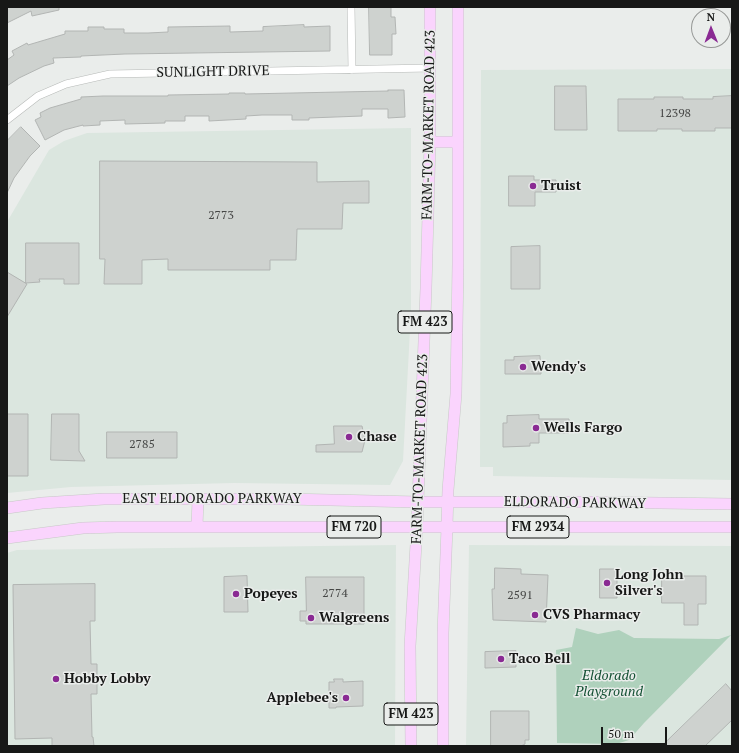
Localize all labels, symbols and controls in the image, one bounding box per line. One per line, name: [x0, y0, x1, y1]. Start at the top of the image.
north arrow: [691, 8, 731, 48]
text: N: [707, 10, 715, 24]
street label: FARM-TO-MARKET ROAD 423: [419, 30, 439, 220]
street label: SUNLIGHT DRIVE: [156, 63, 270, 81]
house number: 12398: [659, 107, 691, 121]
place label: Truist: [541, 178, 581, 194]
marker: Truist: [528, 181, 538, 191]
house number: 2773: [208, 209, 234, 223]
road number: FM 423: [398, 311, 452, 333]
street label: FARM-TO-MARKET ROAD 423: [408, 354, 432, 544]
place label: Wendy's: [531, 359, 586, 375]
marker: Wendy's: [518, 362, 528, 372]
place label: Wells Fargo: [544, 420, 622, 436]
marker: Wells Fargo: [531, 423, 541, 433]
place label: Chase: [357, 429, 397, 445]
marker: Chase: [344, 432, 354, 442]
house number: 2785: [129, 438, 155, 452]
street label: EAST ELDORADO PARKWAY: [122, 491, 302, 507]
street label: ELDORADO PARKWAY: [504, 493, 646, 513]
road number: FM 720: [327, 516, 381, 538]
road number: FM 2934: [507, 516, 569, 538]
place label: Long John Silver's: [615, 567, 684, 600]
marker: Long John Silver's: [602, 578, 612, 588]
place label: Popeyes: [244, 586, 298, 602]
house number: 2774: [322, 587, 348, 601]
marker: Popeyes: [231, 589, 241, 599]
house number: 2591: [507, 589, 533, 603]
place label: CVS Pharmacy: [543, 607, 640, 623]
place label: Walgreens: [319, 610, 389, 626]
marker: CVS Pharmacy: [530, 610, 540, 620]
marker: Walgreens: [306, 613, 316, 623]
place label: Taco Bell: [509, 651, 570, 667]
marker: Taco Bell: [496, 654, 506, 664]
park label: Eldorado Playground: [575, 668, 643, 700]
place label: Hobby Lobby: [64, 671, 151, 687]
marker: Hobby Lobby: [51, 674, 61, 684]
place label: Applebee's: [266, 690, 338, 706]
marker: Applebee's: [341, 693, 351, 703]
road number: FM 423: [384, 703, 438, 725]
scale bar: [603, 719, 669, 745]
text: 50 m: [608, 726, 634, 741]

